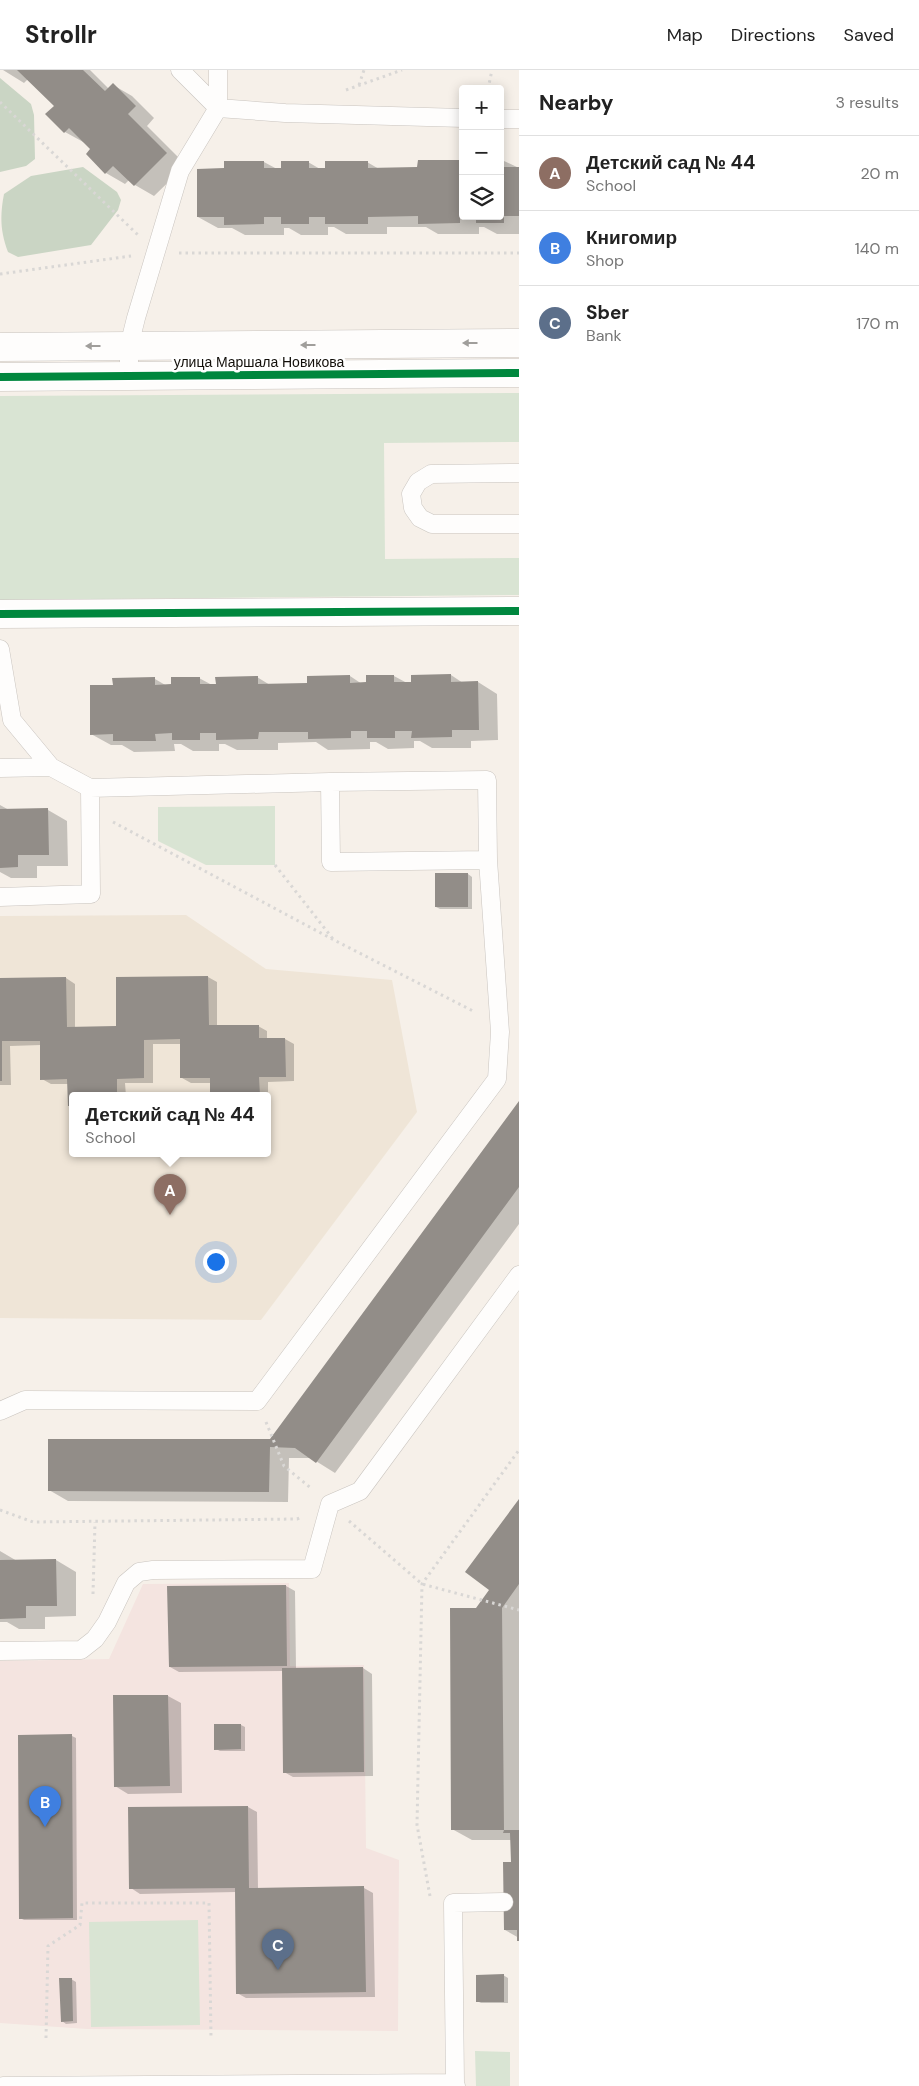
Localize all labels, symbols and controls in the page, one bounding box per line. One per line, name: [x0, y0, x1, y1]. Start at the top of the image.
text: Strollr: [25, 19, 97, 50]
text: Map: [667, 23, 703, 47]
text: Directions: [731, 23, 816, 47]
text: Saved: [844, 23, 894, 47]
map controls: [459, 85, 504, 220]
button: +: [459, 85, 504, 130]
text: Nearby: [539, 89, 613, 117]
text: 3 results: [836, 92, 899, 113]
button: −: [459, 130, 504, 175]
text: Детский сад № 44: [586, 150, 755, 175]
text: A: [549, 163, 561, 184]
text: 20 m: [860, 163, 899, 184]
button: layers: [459, 175, 504, 220]
text: School: [586, 175, 636, 196]
text: Книгомир: [586, 225, 677, 250]
text: B: [550, 238, 560, 259]
text: 140 m: [855, 238, 899, 259]
text: Shop: [586, 250, 624, 271]
text: Sber: [586, 300, 629, 325]
text: C: [549, 313, 561, 334]
text: 170 m: [856, 313, 899, 334]
text: Bank: [586, 325, 622, 346]
one-way arrow: [462, 339, 478, 347]
one-way arrow: [300, 341, 316, 349]
one-way arrow: [85, 343, 101, 351]
street label: улица Маршала Новикова: [174, 353, 345, 371]
popup: [69, 1092, 271, 1157]
text: Детский сад № 44: [85, 1102, 255, 1127]
text: School: [85, 1127, 136, 1148]
pin: A: [154, 1174, 186, 1215]
your location: [203, 1249, 229, 1275]
pin: B: [29, 1786, 61, 1827]
pin: C: [262, 1929, 294, 1970]

